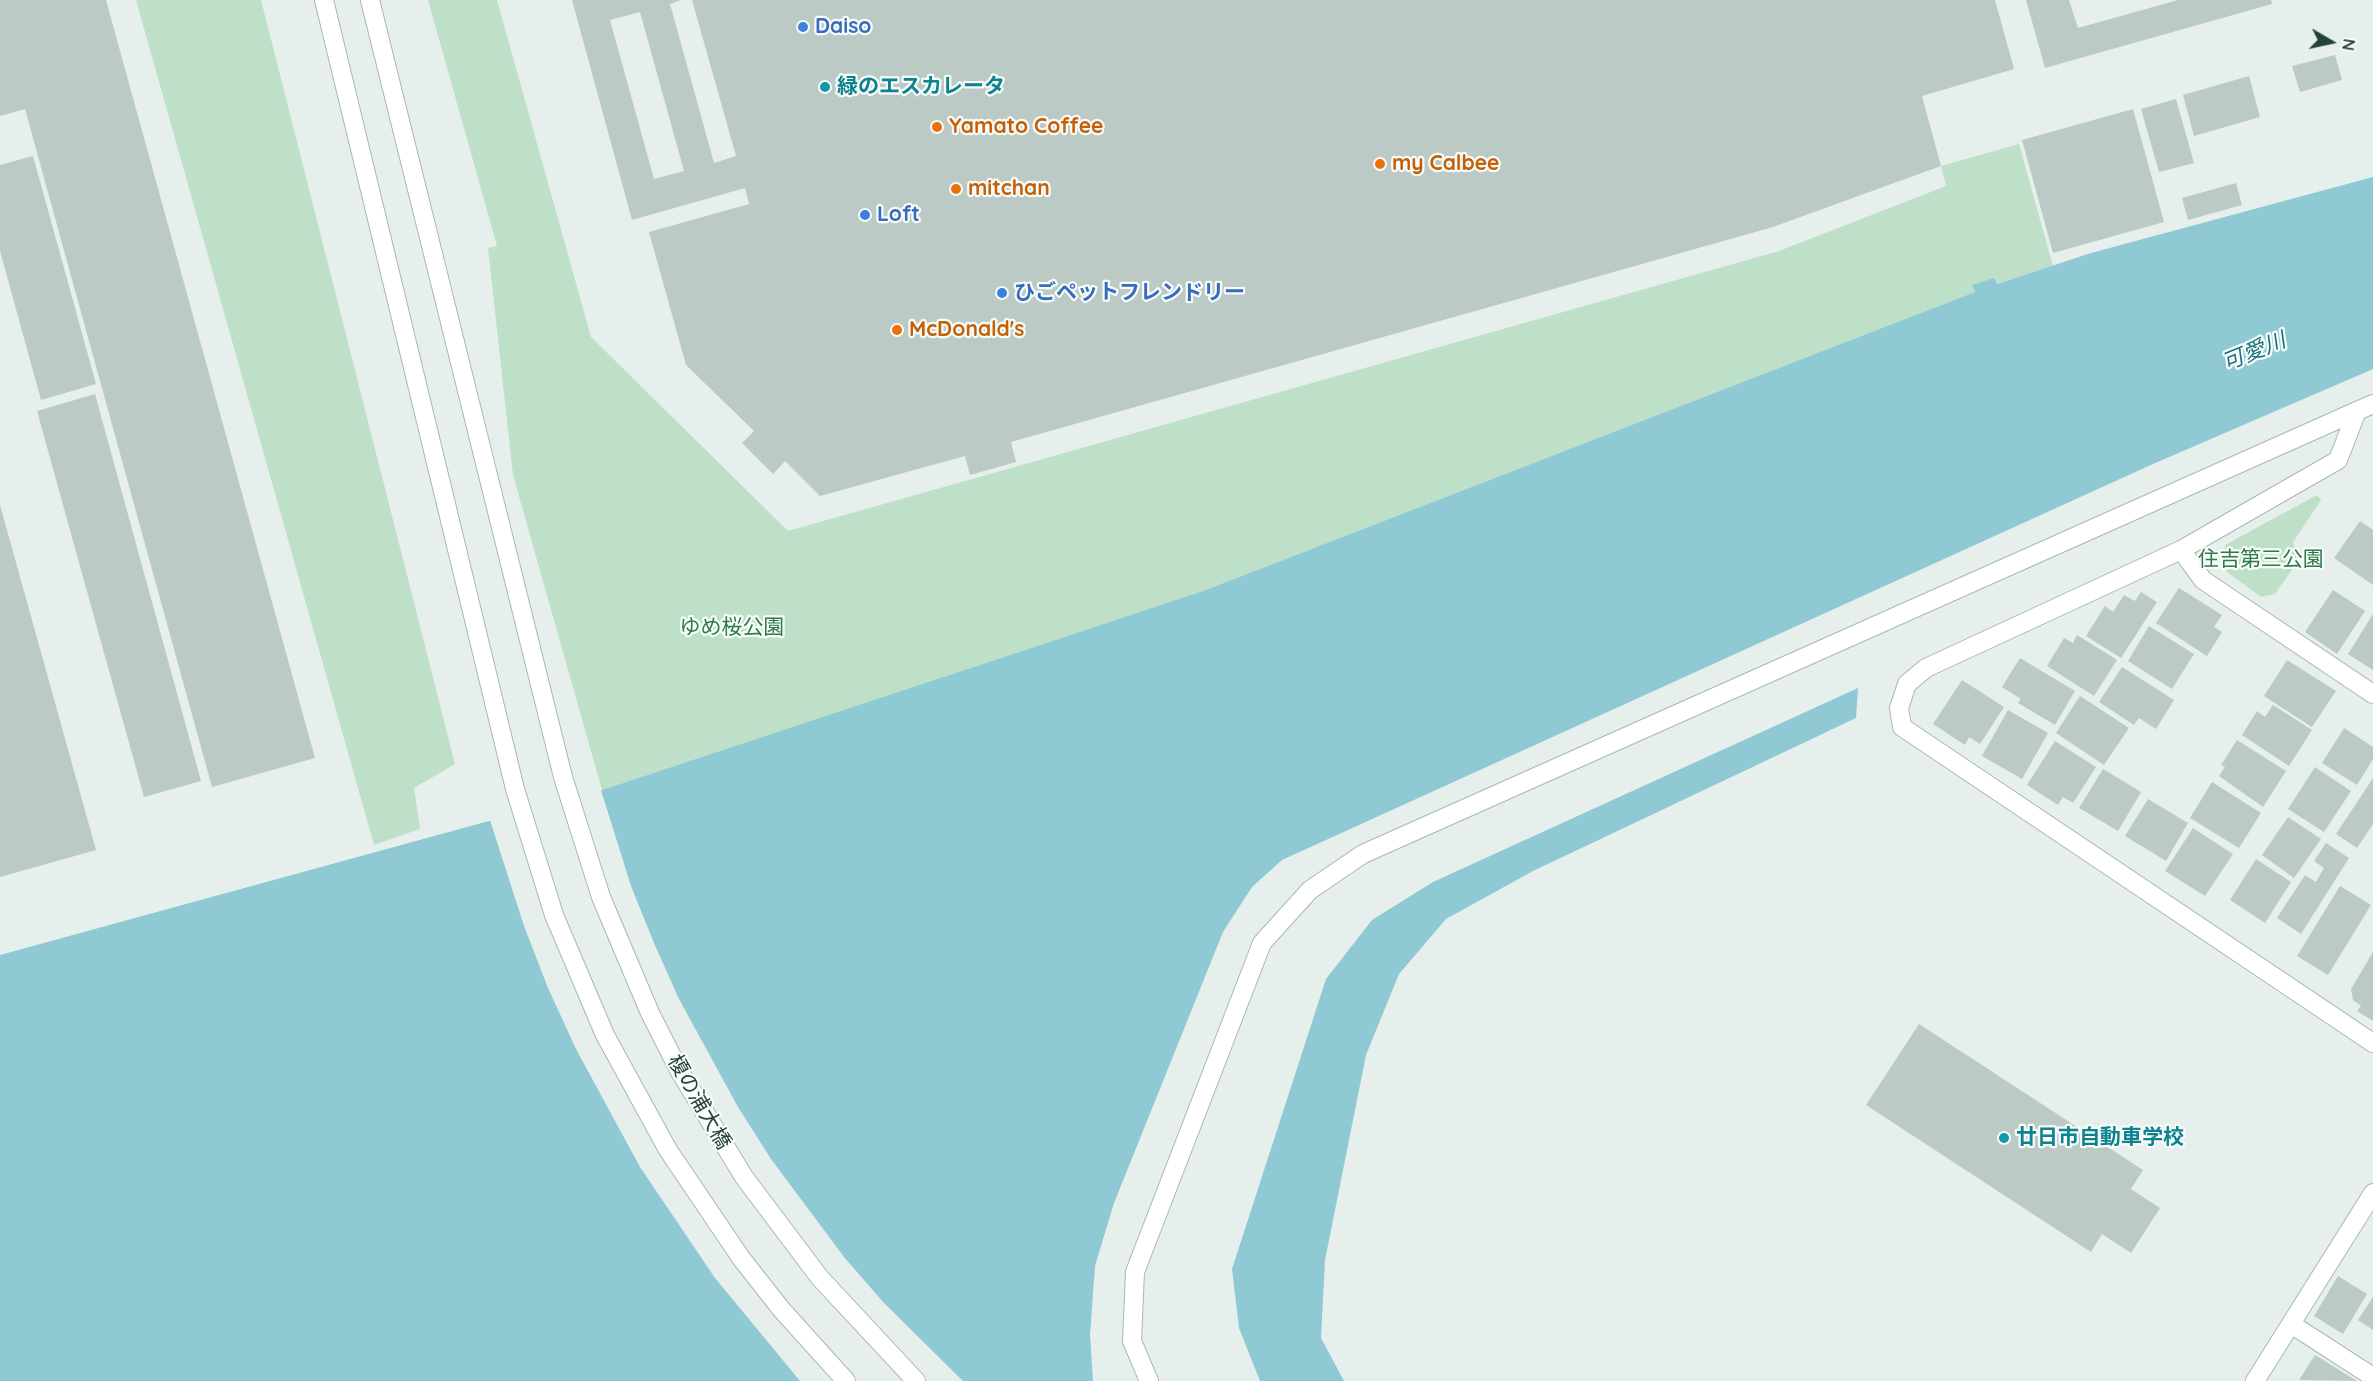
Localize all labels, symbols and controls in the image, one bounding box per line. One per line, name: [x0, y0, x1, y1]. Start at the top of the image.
north arrow: [2301, 12, 2361, 72]
place label: Daiso: [815, 14, 871, 40]
marker: Daiso: [796, 20, 810, 34]
text: N: [2338, 37, 2360, 52]
place label: 緑のエスカレータ: [837, 74, 1005, 100]
marker: 緑のエスカレータ: [818, 80, 832, 94]
place label: Yamato Coffee: [949, 114, 1103, 140]
marker: Yamato Coffee: [930, 120, 944, 134]
place label: my Calbee: [1392, 151, 1499, 177]
marker: my Calbee: [1373, 157, 1387, 171]
place label: mitchan: [968, 176, 1050, 202]
marker: mitchan: [949, 182, 963, 196]
place label: Loft: [877, 202, 920, 228]
marker: Loft: [858, 208, 872, 222]
place label: ひごペットフレンドリー: [1014, 280, 1245, 306]
marker: ひごペットフレンドリー: [995, 286, 1009, 300]
place label: McDonald's: [909, 317, 1024, 343]
marker: McDonald's: [890, 323, 904, 337]
water label: 可愛川: [2218, 327, 2290, 377]
park label: 住吉第三公園: [2198, 547, 2324, 573]
park label: ゆめ桜公園: [680, 615, 784, 641]
street label: 榎の浦大橋: [662, 1050, 736, 1154]
place label: 廿日市自動車学校: [2016, 1125, 2184, 1151]
marker: 廿日市自動車学校: [1997, 1131, 2011, 1145]

